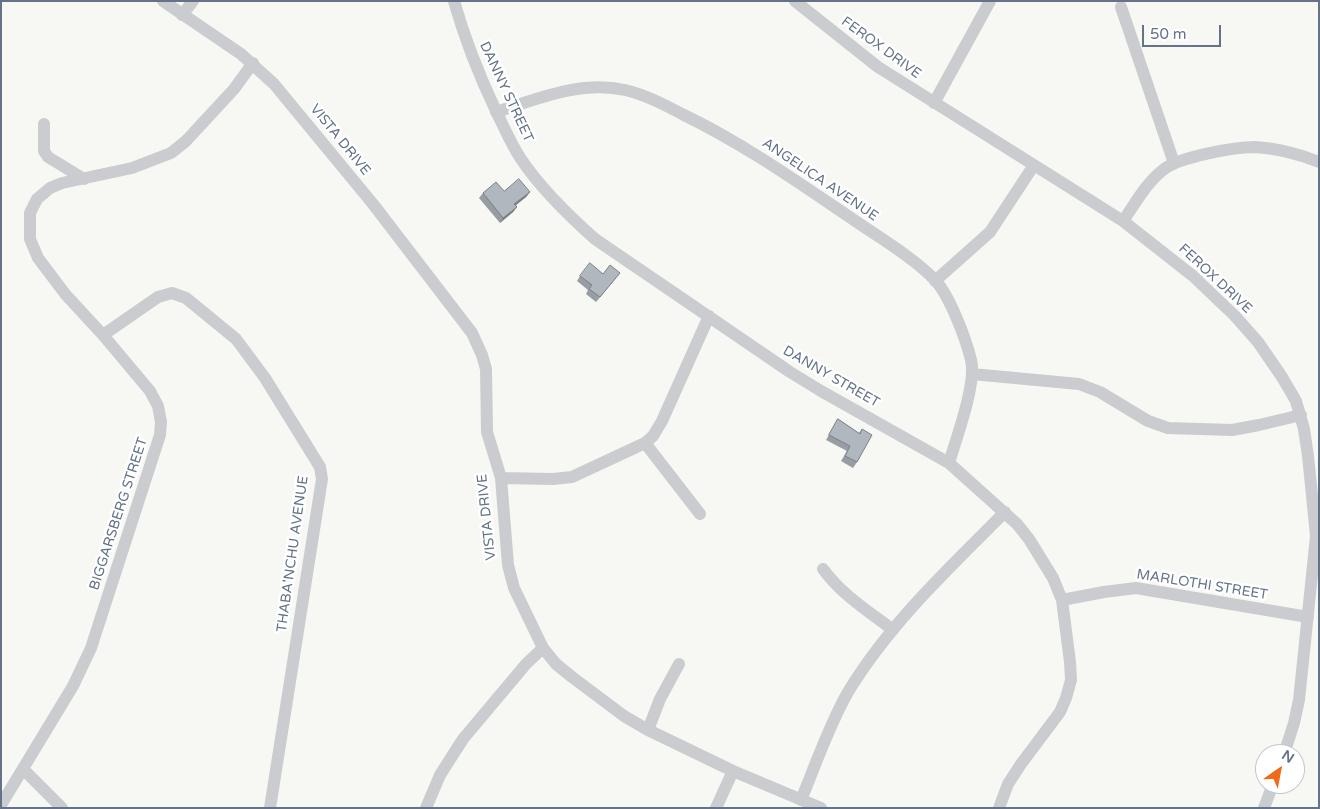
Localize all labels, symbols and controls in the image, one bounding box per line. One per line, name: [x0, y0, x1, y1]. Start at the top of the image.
street label: FEROX DRIVE: [838, 13, 924, 83]
scale bar: [1145, 15, 1224, 47]
text: 50 m: [1150, 25, 1187, 43]
street label: DANNY STREET: [475, 39, 537, 145]
street label: VISTA DRIVE: [306, 101, 374, 179]
street label: ANGELICA AVENUE: [759, 135, 881, 225]
street label: FEROX DRIVE: [1175, 241, 1255, 317]
street label: DANNY STREET: [780, 343, 882, 411]
street label: BIGGARSBERG STREET: [86, 435, 152, 593]
street label: VISTA DRIVE: [474, 473, 500, 561]
street label: THABA'NCHU AVENUE: [274, 475, 312, 633]
street label: MARLOTHI STREET: [1135, 566, 1269, 604]
north arrow: [1255, 744, 1305, 794]
text: N: [1279, 747, 1297, 767]

